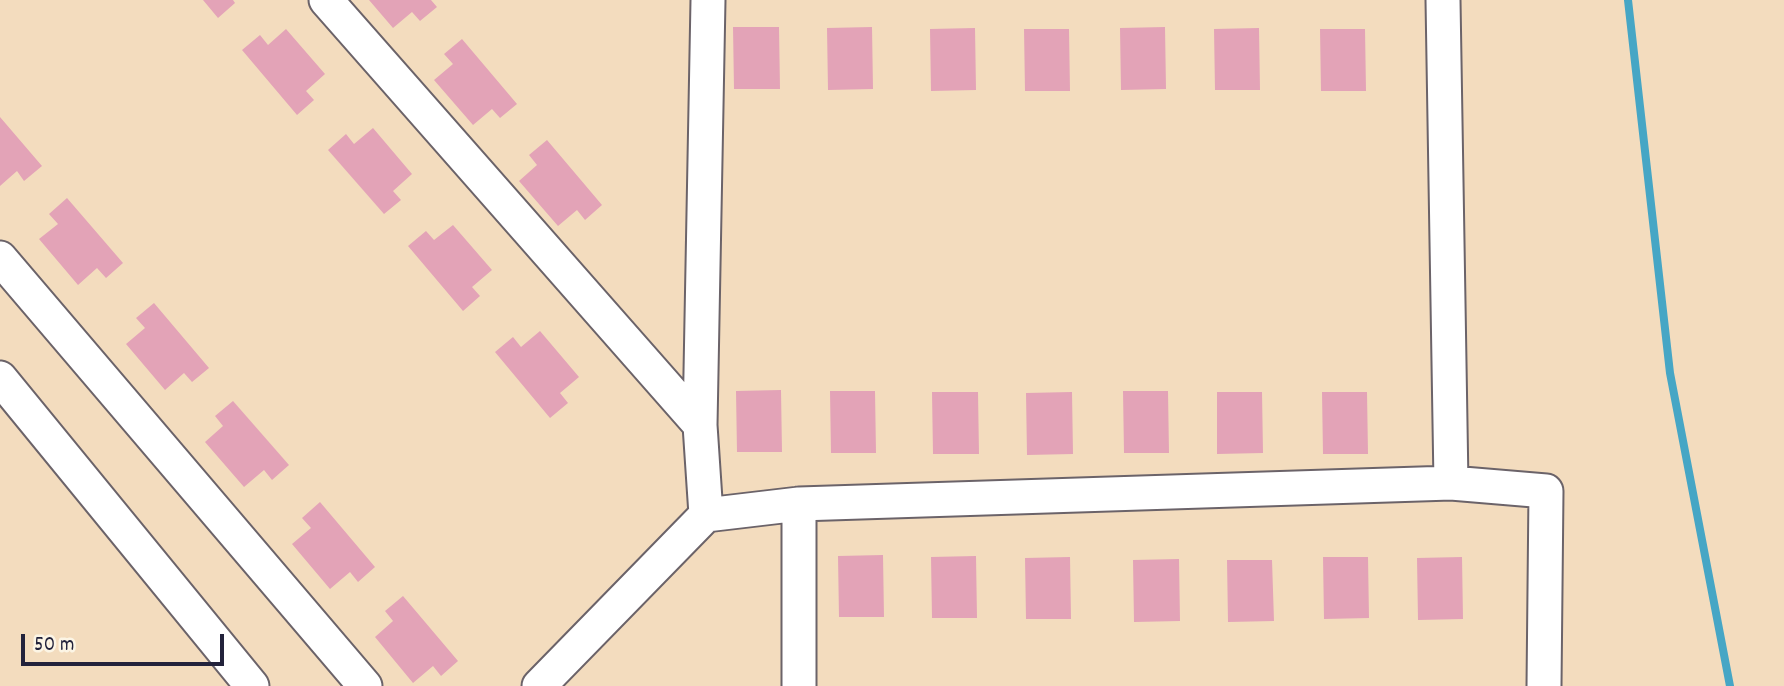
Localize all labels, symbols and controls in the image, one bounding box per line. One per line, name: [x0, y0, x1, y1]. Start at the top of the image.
scale bar: [24, 620, 228, 664]
text: 50 m: [34, 631, 74, 661]

